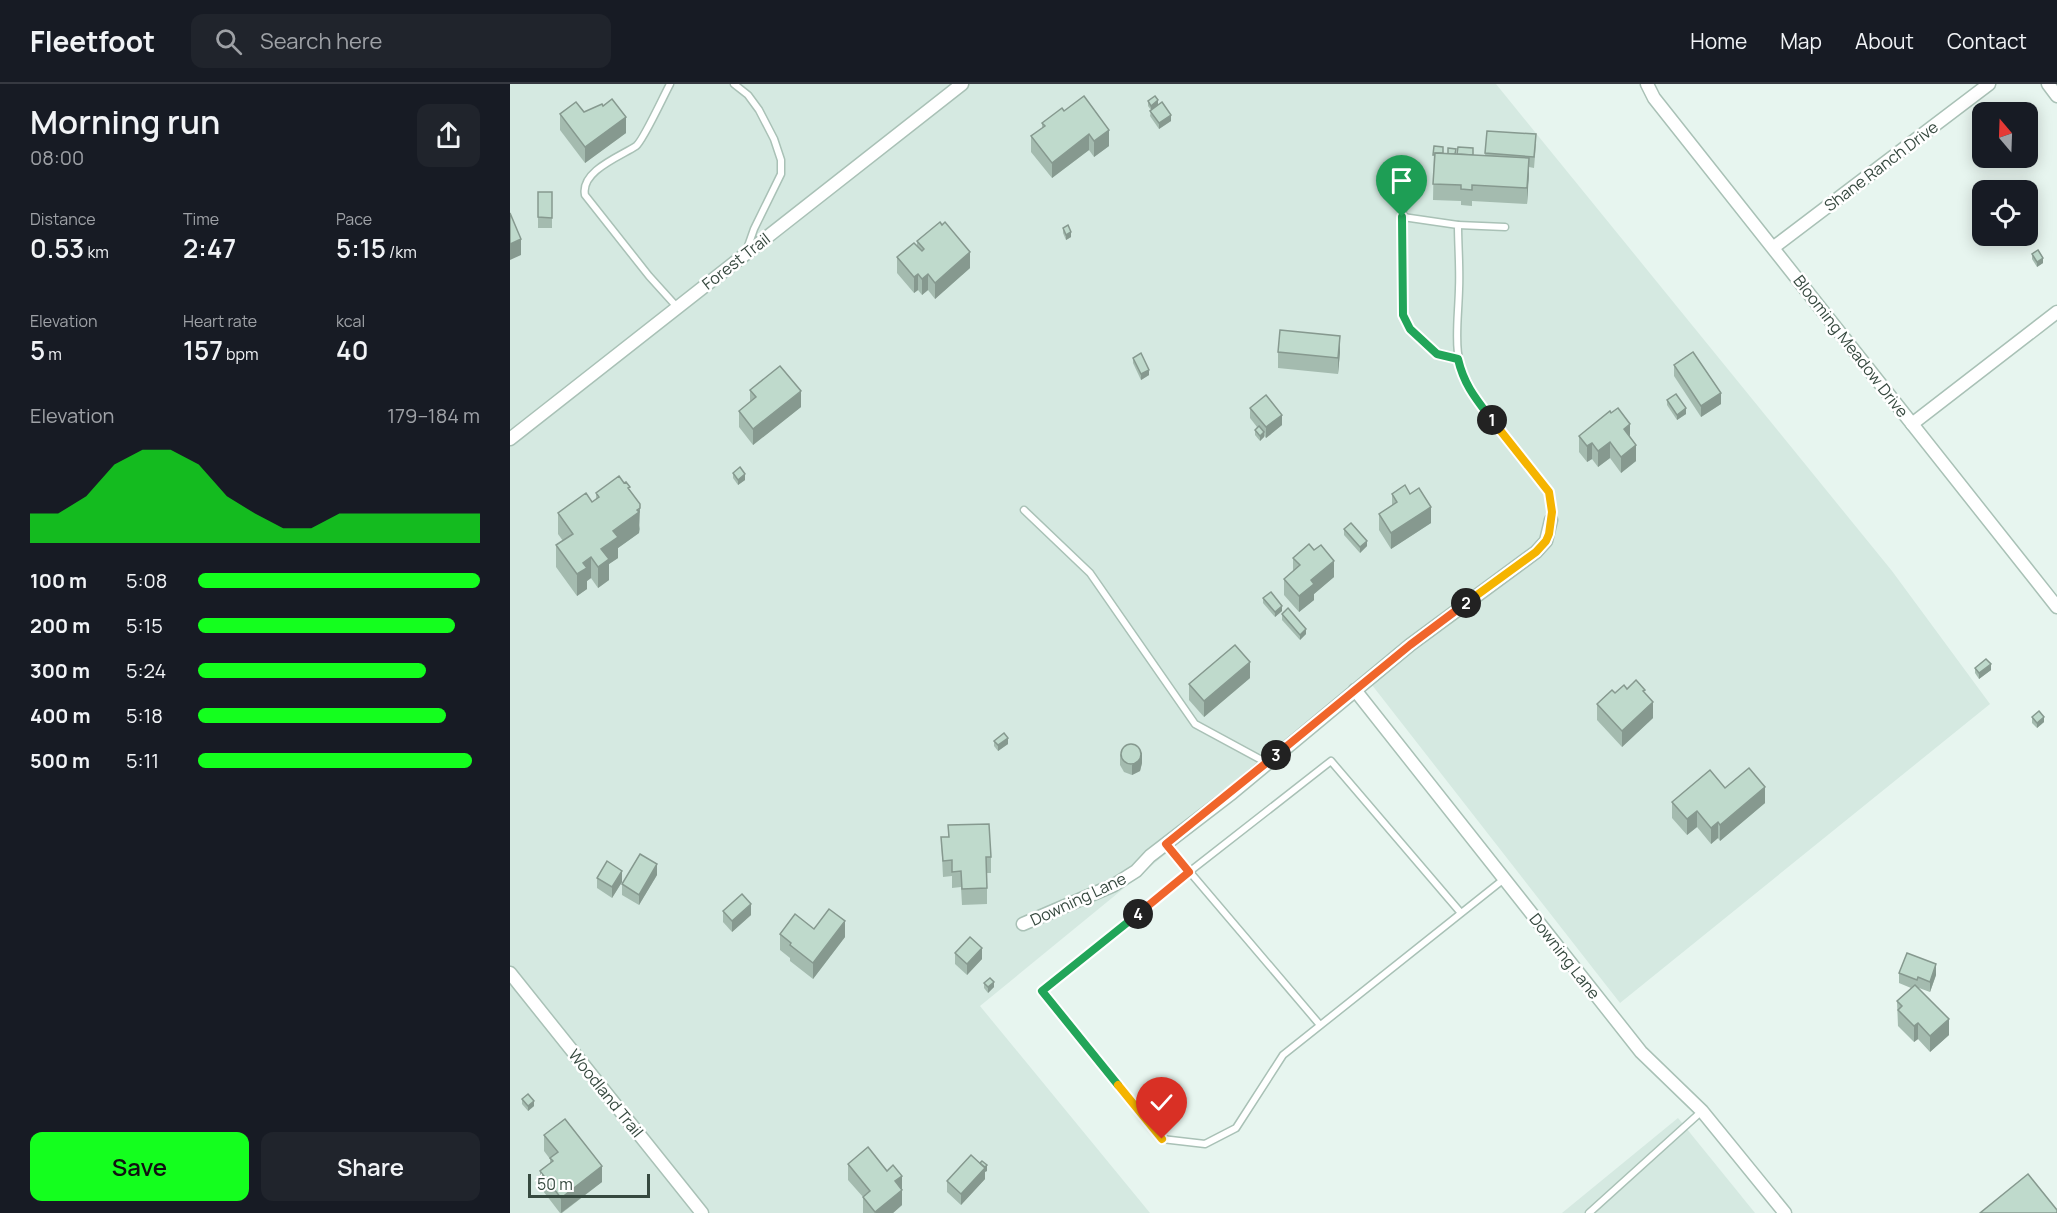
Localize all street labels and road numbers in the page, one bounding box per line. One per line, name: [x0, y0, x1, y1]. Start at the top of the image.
street label: Shane Ranch Drive: [1819, 116, 1943, 216]
street label: Forest Trail: [697, 227, 775, 295]
street label: Blooming Meadow Drive: [1788, 270, 1914, 422]
street label: Downing Lane: [1026, 867, 1130, 931]
street label: Downing Lane: [1524, 908, 1606, 1004]
street label: Woodland Trail: [564, 1044, 648, 1142]

